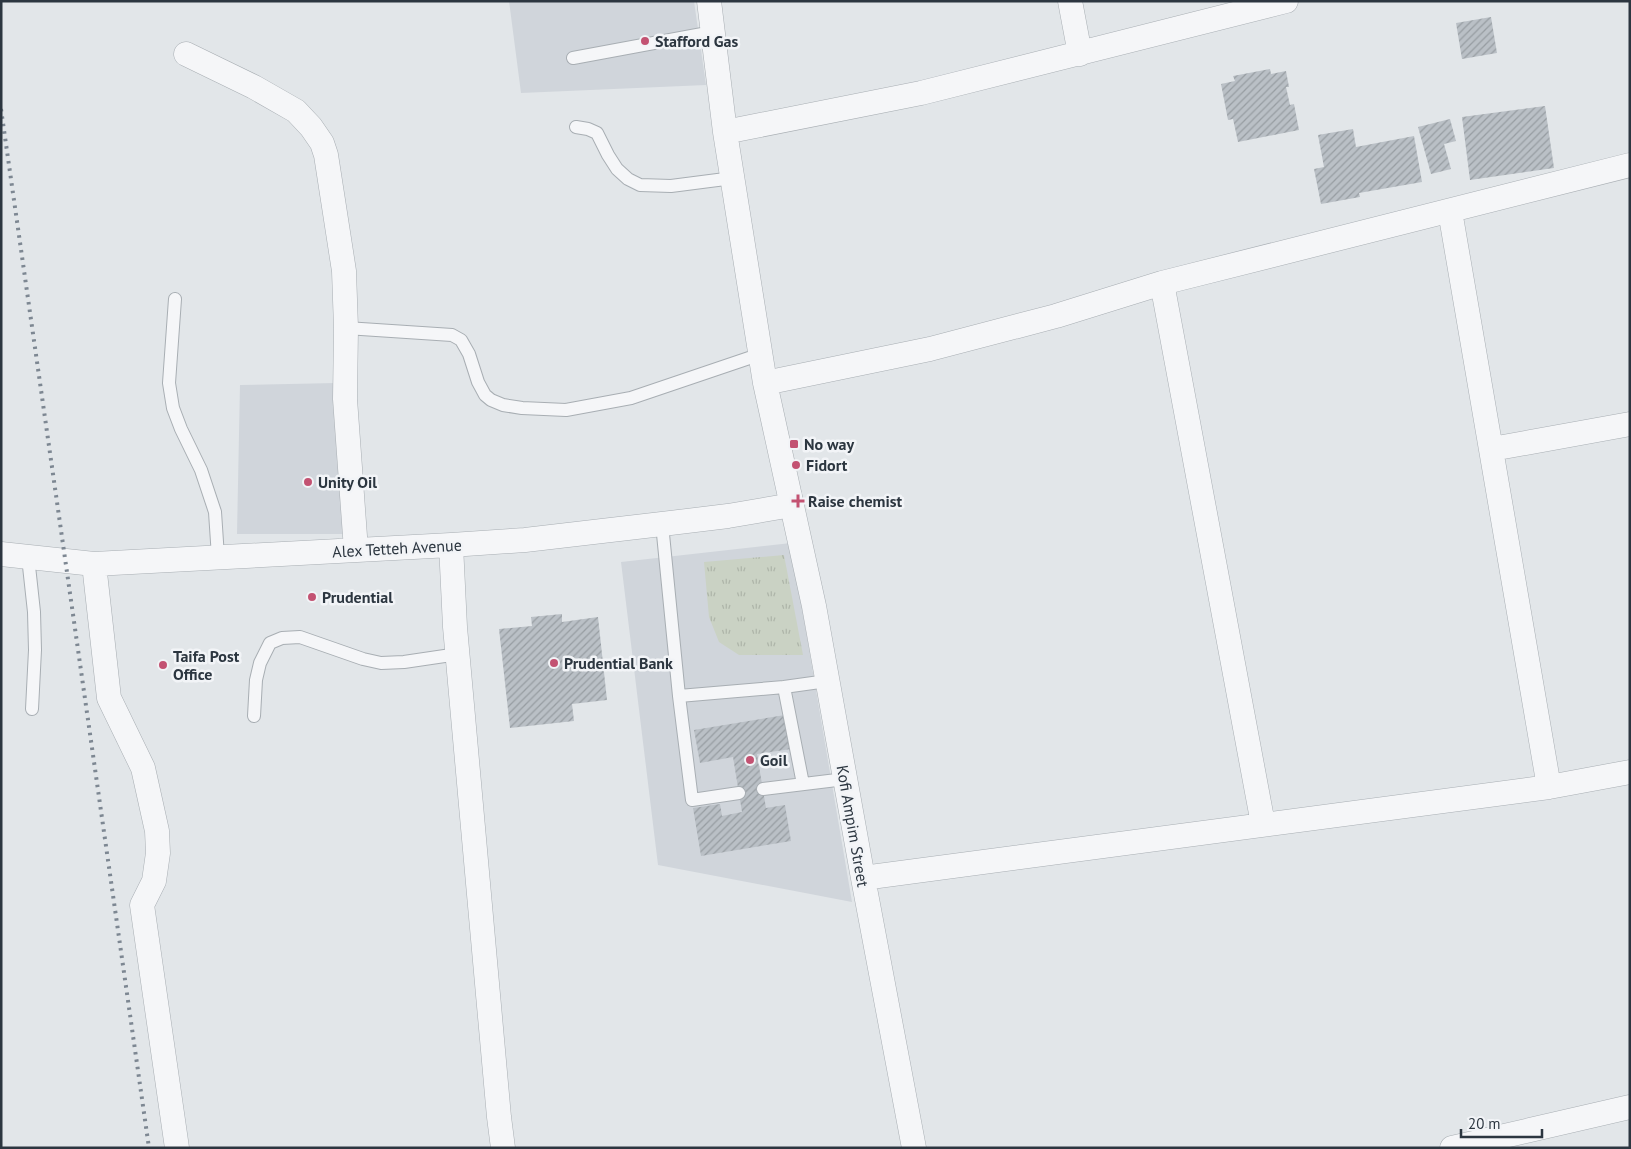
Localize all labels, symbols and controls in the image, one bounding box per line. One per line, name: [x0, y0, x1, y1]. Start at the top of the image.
place label: Stafford Gas: [655, 31, 739, 51]
marker: Stafford Gas: [639, 35, 651, 47]
place label: No way: [804, 434, 854, 454]
marker: No way: [788, 438, 800, 450]
place label: Fidort: [806, 455, 848, 475]
marker: Fidort: [790, 459, 802, 471]
place label: Unity Oil: [318, 472, 377, 492]
marker: Unity Oil: [302, 476, 314, 488]
place label: Raise chemist: [808, 491, 903, 511]
marker: Raise chemist: [792, 495, 804, 507]
street label: Alex Tetteh Avenue: [332, 535, 462, 561]
place label: Prudential: [322, 587, 393, 607]
marker: Prudential: [306, 591, 318, 603]
place label: Taifa Post Office: [173, 646, 240, 684]
place label: Prudential Bank: [564, 653, 673, 673]
marker: Prudential Bank: [548, 657, 560, 669]
marker: Taifa Post Office: [157, 659, 169, 671]
place label: Goil: [760, 750, 788, 770]
marker: Goil: [744, 754, 756, 766]
street label: Kofi Ampim Street: [832, 763, 874, 889]
scale bar: [1461, 1106, 1542, 1138]
text: 20 m: [1468, 1114, 1501, 1133]

